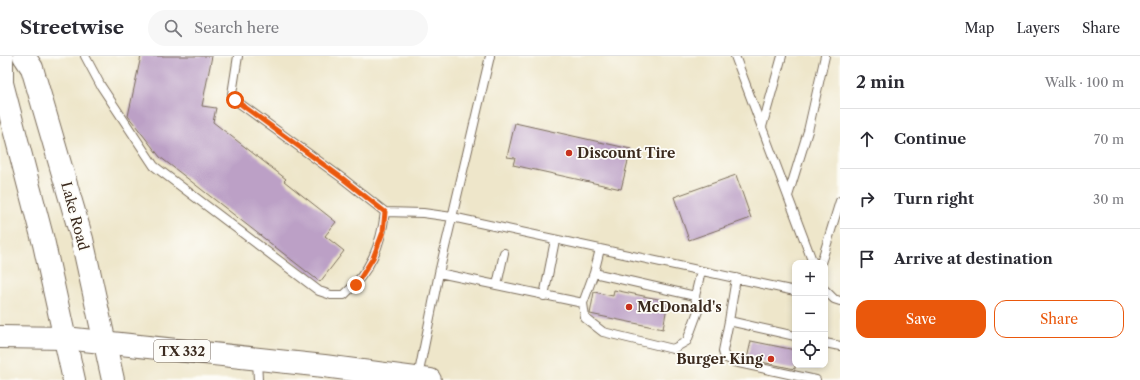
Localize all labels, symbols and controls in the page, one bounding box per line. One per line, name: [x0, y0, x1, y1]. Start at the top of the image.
search box: [148, 10, 428, 46]
text: Streetwise: [20, 16, 124, 39]
icon: search: [162, 17, 184, 39]
text: Search here: [194, 18, 279, 37]
text: Map: [964, 19, 994, 37]
text: Layers: [1016, 19, 1060, 37]
text: Share: [1082, 19, 1120, 37]
text: 2 min: [856, 72, 905, 92]
text: Walk · 100 m: [1045, 74, 1124, 90]
route start: [226, 91, 244, 109]
icon: ahead: [856, 128, 878, 150]
text: Continue: [894, 129, 966, 148]
text: 70 m: [1094, 131, 1124, 147]
place label: Discount Tire: [577, 144, 675, 162]
marker: Discount Tire: [564, 148, 574, 158]
street label: Lake Road: [57, 180, 93, 253]
icon: right: [856, 188, 878, 210]
text: Turn right: [894, 189, 974, 208]
text: 30 m: [1093, 191, 1124, 207]
icon: arrive: [856, 248, 878, 270]
text: Arrive at destination: [894, 249, 1053, 268]
map controls: [792, 260, 828, 368]
button: +: [792, 260, 828, 296]
route end: [347, 276, 365, 294]
button: −: [792, 296, 828, 332]
place label: McDonald's: [637, 298, 722, 316]
button: Save: [856, 300, 986, 338]
button: Share: [994, 300, 1124, 338]
marker: McDonald's: [624, 302, 634, 312]
button: locate: [792, 332, 828, 368]
road number: TX 332: [154, 340, 210, 362]
place label: Burger King: [676, 350, 764, 368]
marker: Burger King: [766, 354, 776, 364]

